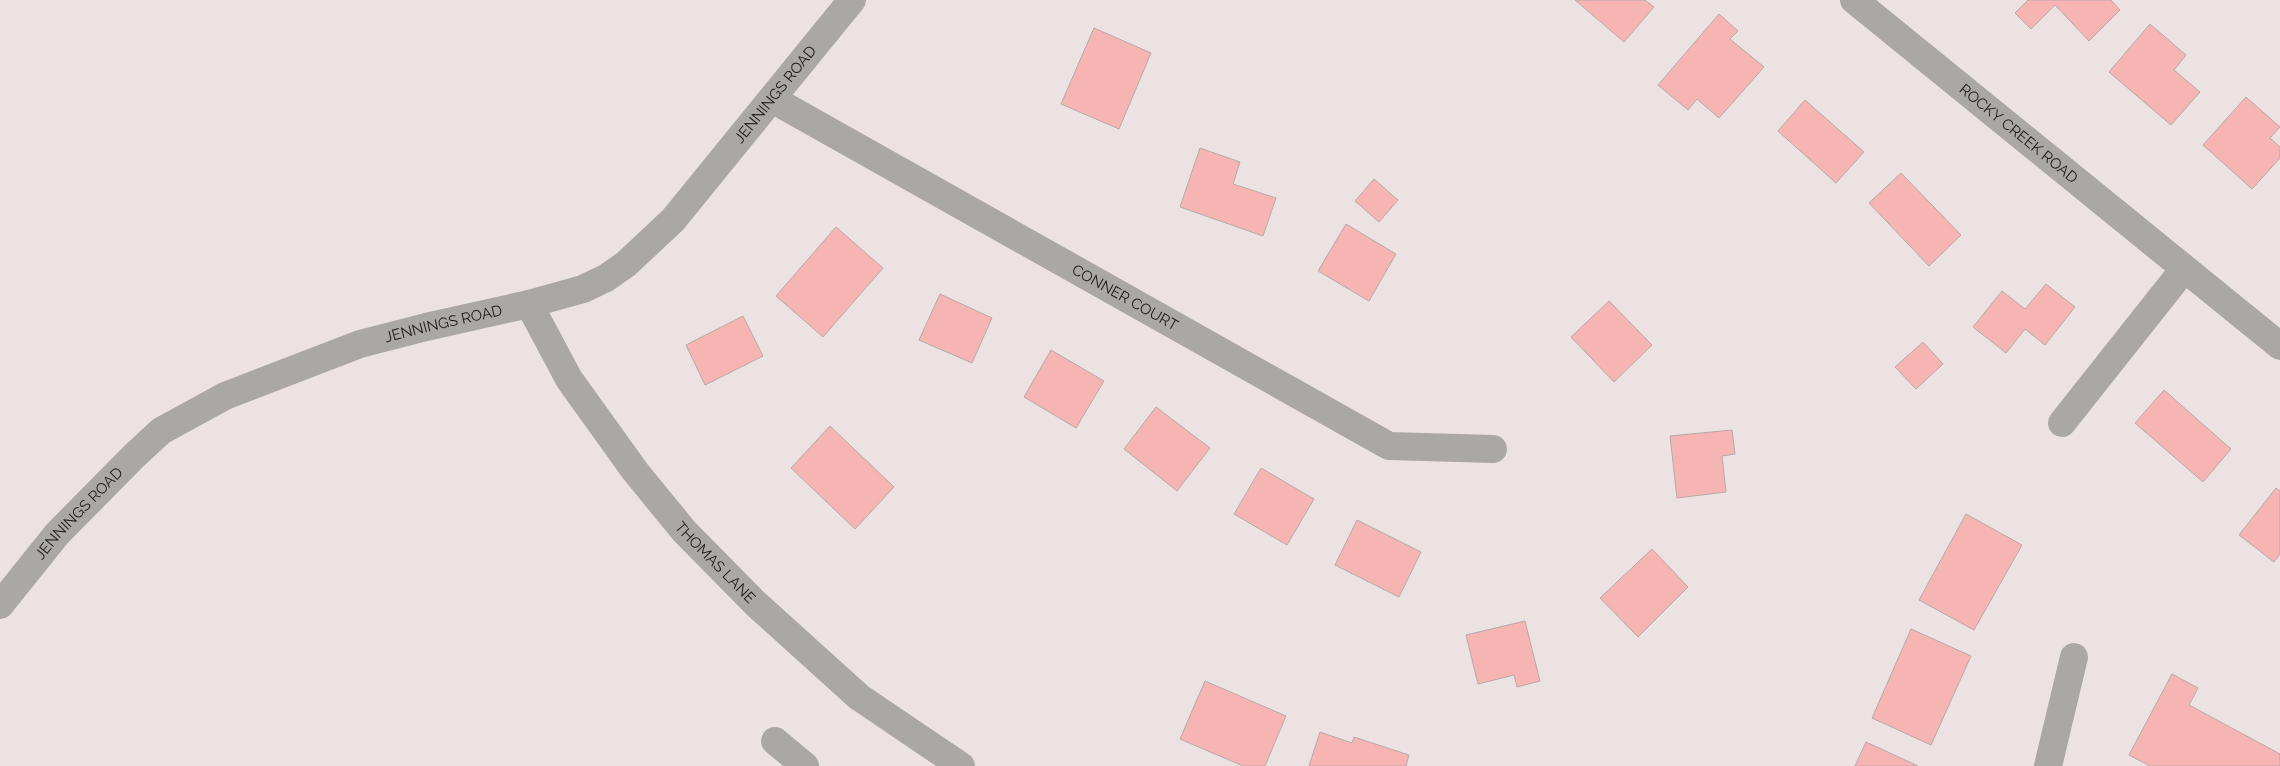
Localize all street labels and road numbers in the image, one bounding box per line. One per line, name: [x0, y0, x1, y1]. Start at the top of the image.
street label: JENNINGS ROAD: [730, 42, 820, 147]
street label: ROCKY CREEK ROAD: [1956, 80, 2082, 187]
street label: CONNER COURT: [1069, 261, 1181, 335]
street label: JENNINGS ROAD: [383, 301, 504, 346]
street label: JENNINGS ROAD: [31, 463, 127, 563]
street label: THOMAS LANE: [671, 518, 759, 607]

